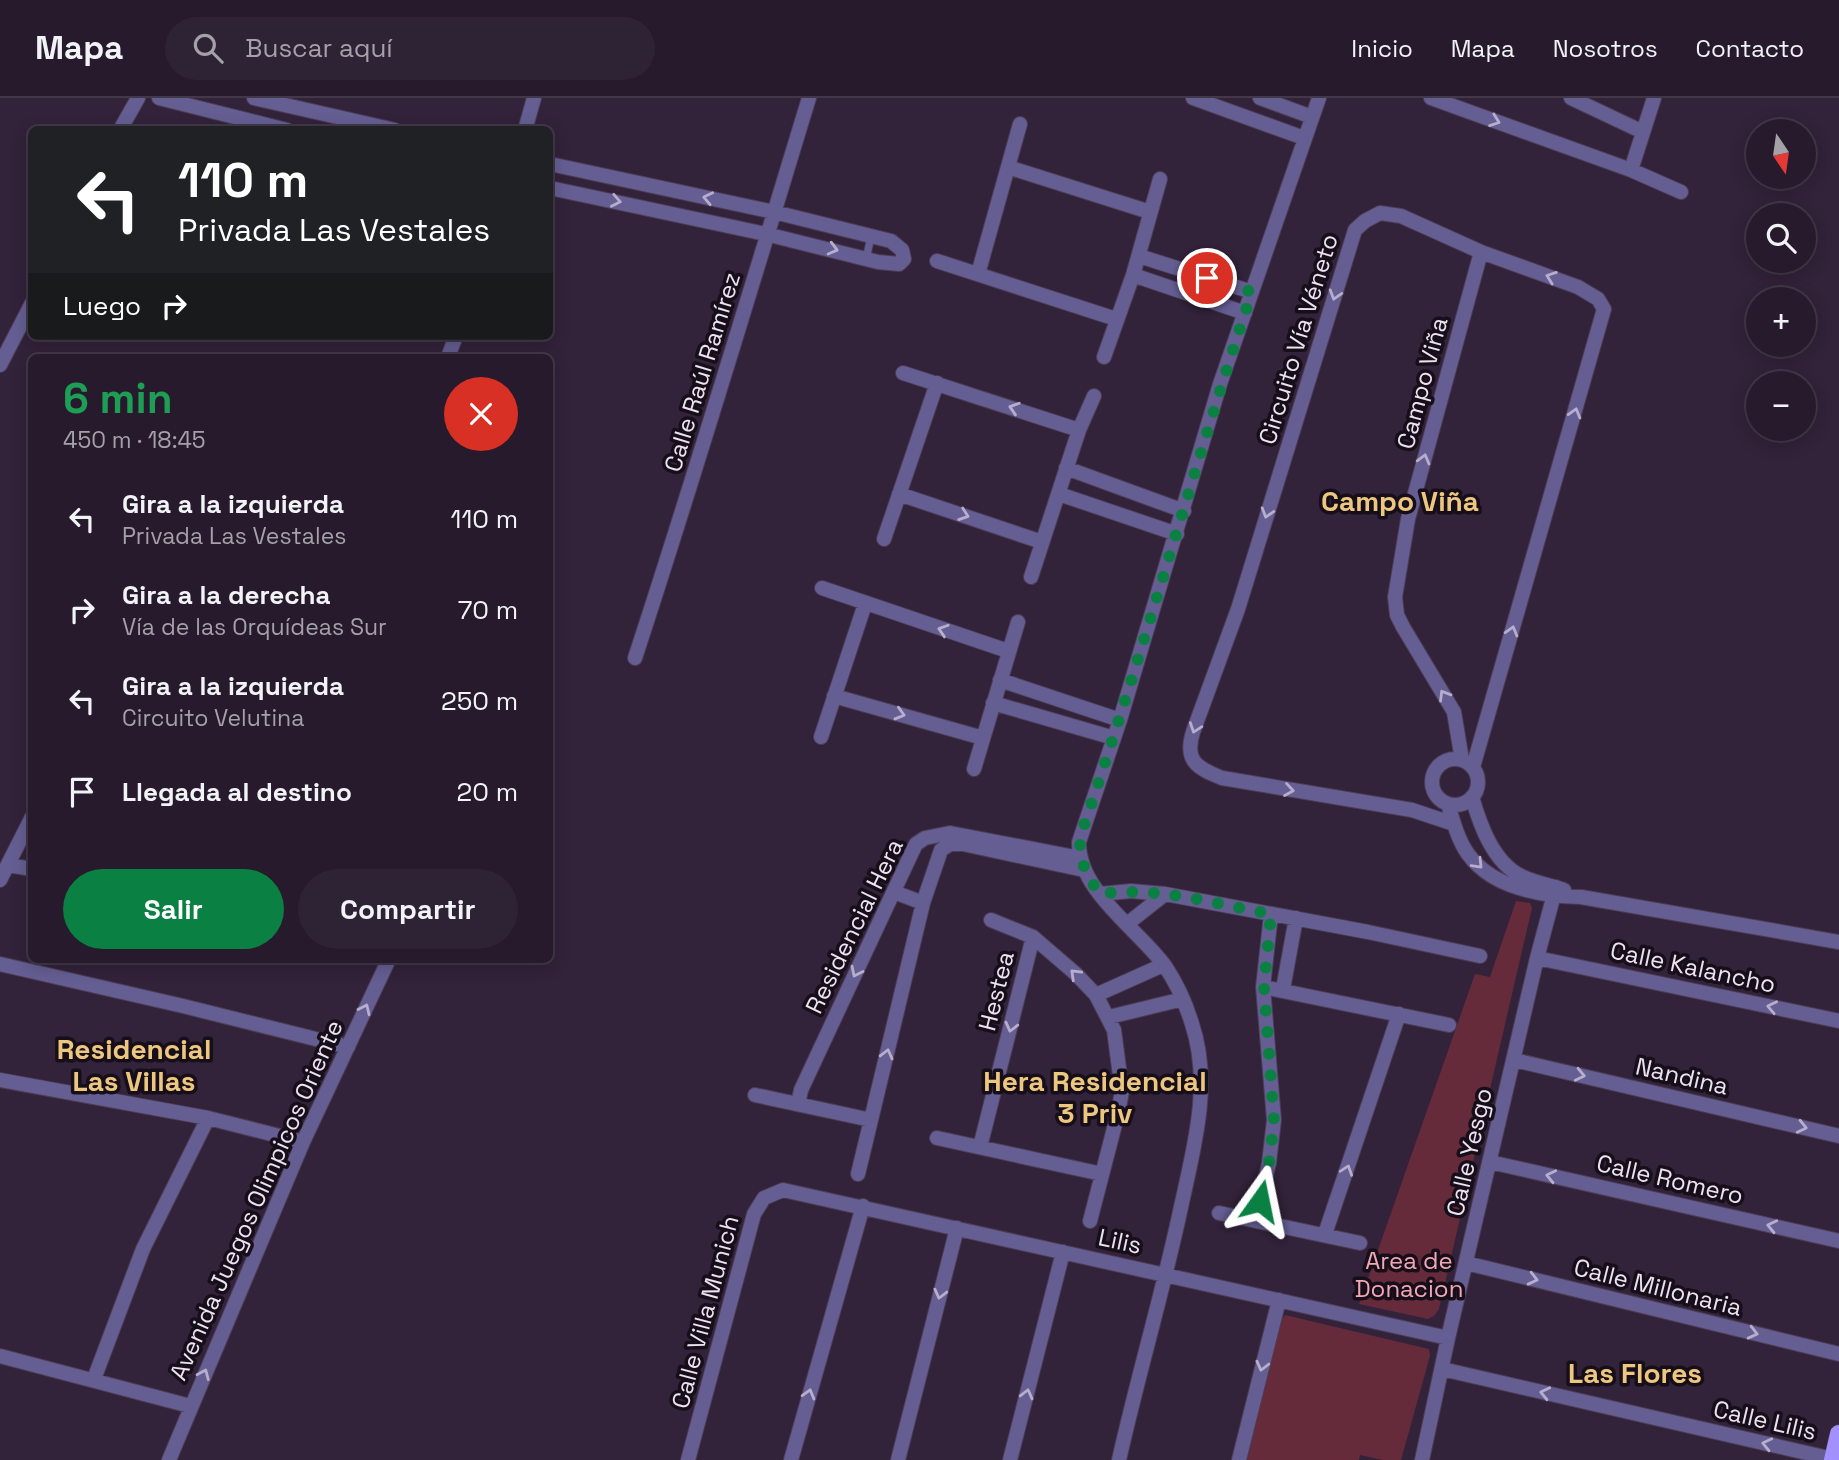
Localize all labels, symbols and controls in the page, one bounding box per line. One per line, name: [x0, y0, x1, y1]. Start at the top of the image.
search box: [165, 17, 655, 80]
text: Mapa: [35, 27, 123, 69]
icon: search: [189, 29, 227, 67]
text: Buscar aquí: [245, 31, 393, 65]
text: Inicio: [1351, 33, 1413, 64]
text: Mapa: [1451, 33, 1515, 64]
text: Nosotros: [1553, 33, 1658, 64]
text: Contacto: [1696, 33, 1804, 64]
one-way arrow: [1488, 113, 1500, 127]
north arrow: [1746, 119, 1816, 189]
map controls: [1746, 119, 1816, 441]
text: 110 m: [178, 149, 308, 211]
icon: left: [63, 154, 154, 245]
one-way arrow: [702, 191, 714, 206]
one-way arrow: [610, 193, 622, 208]
button: search: [1746, 203, 1816, 273]
text: Privada Las Vestales: [178, 210, 490, 250]
street label: Circuito Vía Véneto: [1251, 230, 1345, 448]
one-way arrow: [826, 241, 838, 256]
pin: [1177, 248, 1237, 308]
icon: arrive: [1188, 259, 1226, 297]
street label: Calle Raúl Ramírez: [657, 268, 747, 476]
one-way arrow: [1546, 272, 1558, 286]
icon: right: [155, 287, 193, 325]
button: +: [1746, 287, 1816, 357]
text: Luego: [63, 289, 141, 323]
one-way arrow: [1328, 289, 1343, 301]
street label: Campo Viña: [1390, 313, 1455, 452]
button: −: [1746, 371, 1816, 441]
text: 6 min: [63, 372, 173, 425]
button: close: [444, 377, 518, 451]
one-way arrow: [1009, 402, 1021, 417]
one-way arrow: [1567, 407, 1582, 419]
text: 450 m · 18:45: [63, 425, 206, 455]
one-way arrow: [1416, 454, 1431, 466]
district label: Campo Viña: [1321, 483, 1479, 519]
text: Gira a la izquierda: [122, 487, 344, 521]
icon: left: [63, 500, 101, 538]
text: 110 m: [451, 502, 518, 536]
one-way arrow: [1261, 506, 1276, 518]
one-way arrow: [957, 507, 969, 521]
text: Privada Las Vestales: [122, 521, 346, 551]
text: Gira a la derecha: [122, 578, 331, 612]
icon: right: [63, 591, 101, 629]
text: 70 m: [458, 593, 518, 627]
text: Vía de las Orquídeas Sur: [122, 612, 387, 642]
one-way arrow: [937, 624, 950, 638]
one-way arrow: [1504, 625, 1518, 637]
text: Gira a la izquierda: [122, 669, 344, 703]
icon: left: [63, 682, 101, 720]
text: 250 m: [441, 684, 518, 718]
one-way arrow: [1439, 690, 1452, 703]
text: Circuito Velutina: [122, 703, 304, 733]
one-way arrow: [893, 706, 905, 721]
one-way arrow: [1189, 722, 1203, 734]
icon: arrive: [63, 773, 101, 811]
text: Llegada al destino: [122, 775, 352, 809]
text: 20 m: [457, 775, 518, 809]
one-way arrow: [1283, 782, 1295, 797]
street label: Residencial Hera: [798, 833, 910, 1019]
one-way arrow: [1469, 856, 1482, 869]
button: Salir: [63, 869, 284, 949]
button: Compartir: [298, 869, 518, 949]
street label: Calle Kalancho: [1608, 934, 1778, 1000]
street label: Hestea: [971, 948, 1021, 1034]
one-way arrow: [851, 964, 865, 977]
one-way arrow: [1071, 970, 1084, 983]
one-way arrow: [1766, 1000, 1778, 1015]
one-way arrow: [357, 1004, 371, 1016]
street label: Avenida Juegos Olimpicos Oriente: [162, 1015, 350, 1385]
one-way arrow: [1005, 1021, 1019, 1033]
district label: Residencial Las Villas: [57, 1031, 211, 1099]
one-way arrow: [879, 1048, 893, 1060]
street label: Nandina: [1633, 1050, 1732, 1102]
district label: Hera Residencial 3 Priv: [983, 1063, 1207, 1131]
one-way arrow: [1574, 1067, 1586, 1082]
street label: Calle Yesgo: [1439, 1085, 1499, 1219]
one-way arrow: [1796, 1119, 1808, 1133]
street label: Calle Romero: [1594, 1147, 1746, 1211]
position arrow: [1223, 1164, 1297, 1238]
one-way arrow: [1339, 1164, 1353, 1176]
one-way arrow: [1545, 1169, 1557, 1184]
street label: Calle Villa Munich: [664, 1212, 746, 1412]
one-way arrow: [1767, 1220, 1779, 1234]
street label: Lilis: [1096, 1221, 1144, 1261]
park label: Area de Donacion: [1355, 1245, 1463, 1304]
street label: Calle Millonaria: [1571, 1251, 1745, 1323]
one-way arrow: [1526, 1271, 1538, 1285]
one-way arrow: [934, 1288, 948, 1300]
one-way arrow: [1747, 1325, 1759, 1340]
district label: Las Flores: [1568, 1355, 1702, 1391]
one-way arrow: [1256, 1360, 1270, 1372]
one-way arrow: [196, 1369, 210, 1381]
one-way arrow: [1539, 1387, 1551, 1401]
one-way arrow: [801, 1388, 815, 1400]
one-way arrow: [1019, 1388, 1033, 1400]
street label: Calle Lilis: [1710, 1393, 1820, 1447]
one-way arrow: [1761, 1438, 1773, 1452]

